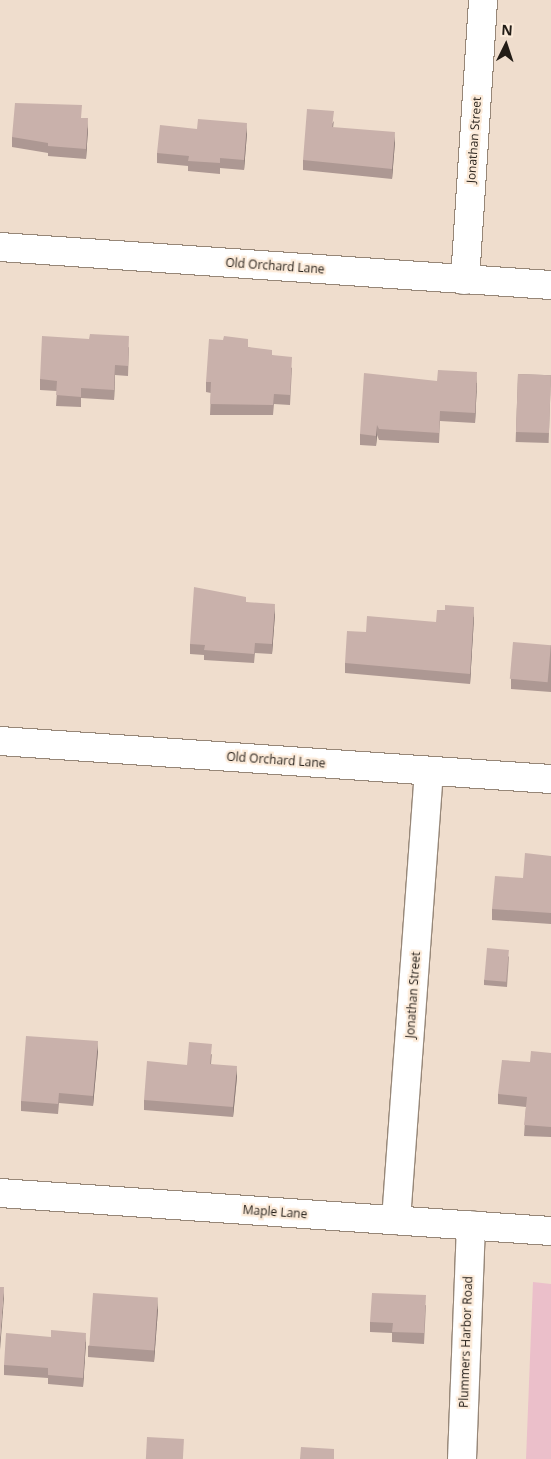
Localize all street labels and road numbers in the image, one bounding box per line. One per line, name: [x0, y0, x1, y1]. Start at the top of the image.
street label: Jonathan Street: [464, 96, 484, 184]
street label: Old Orchard Lane: [225, 255, 325, 277]
street label: Old Orchard Lane: [226, 749, 326, 771]
street label: Jonathan Street: [403, 951, 423, 1039]
street label: Maple Lane: [242, 1203, 308, 1221]
street label: Plummers Harbor Road: [457, 1276, 475, 1408]

